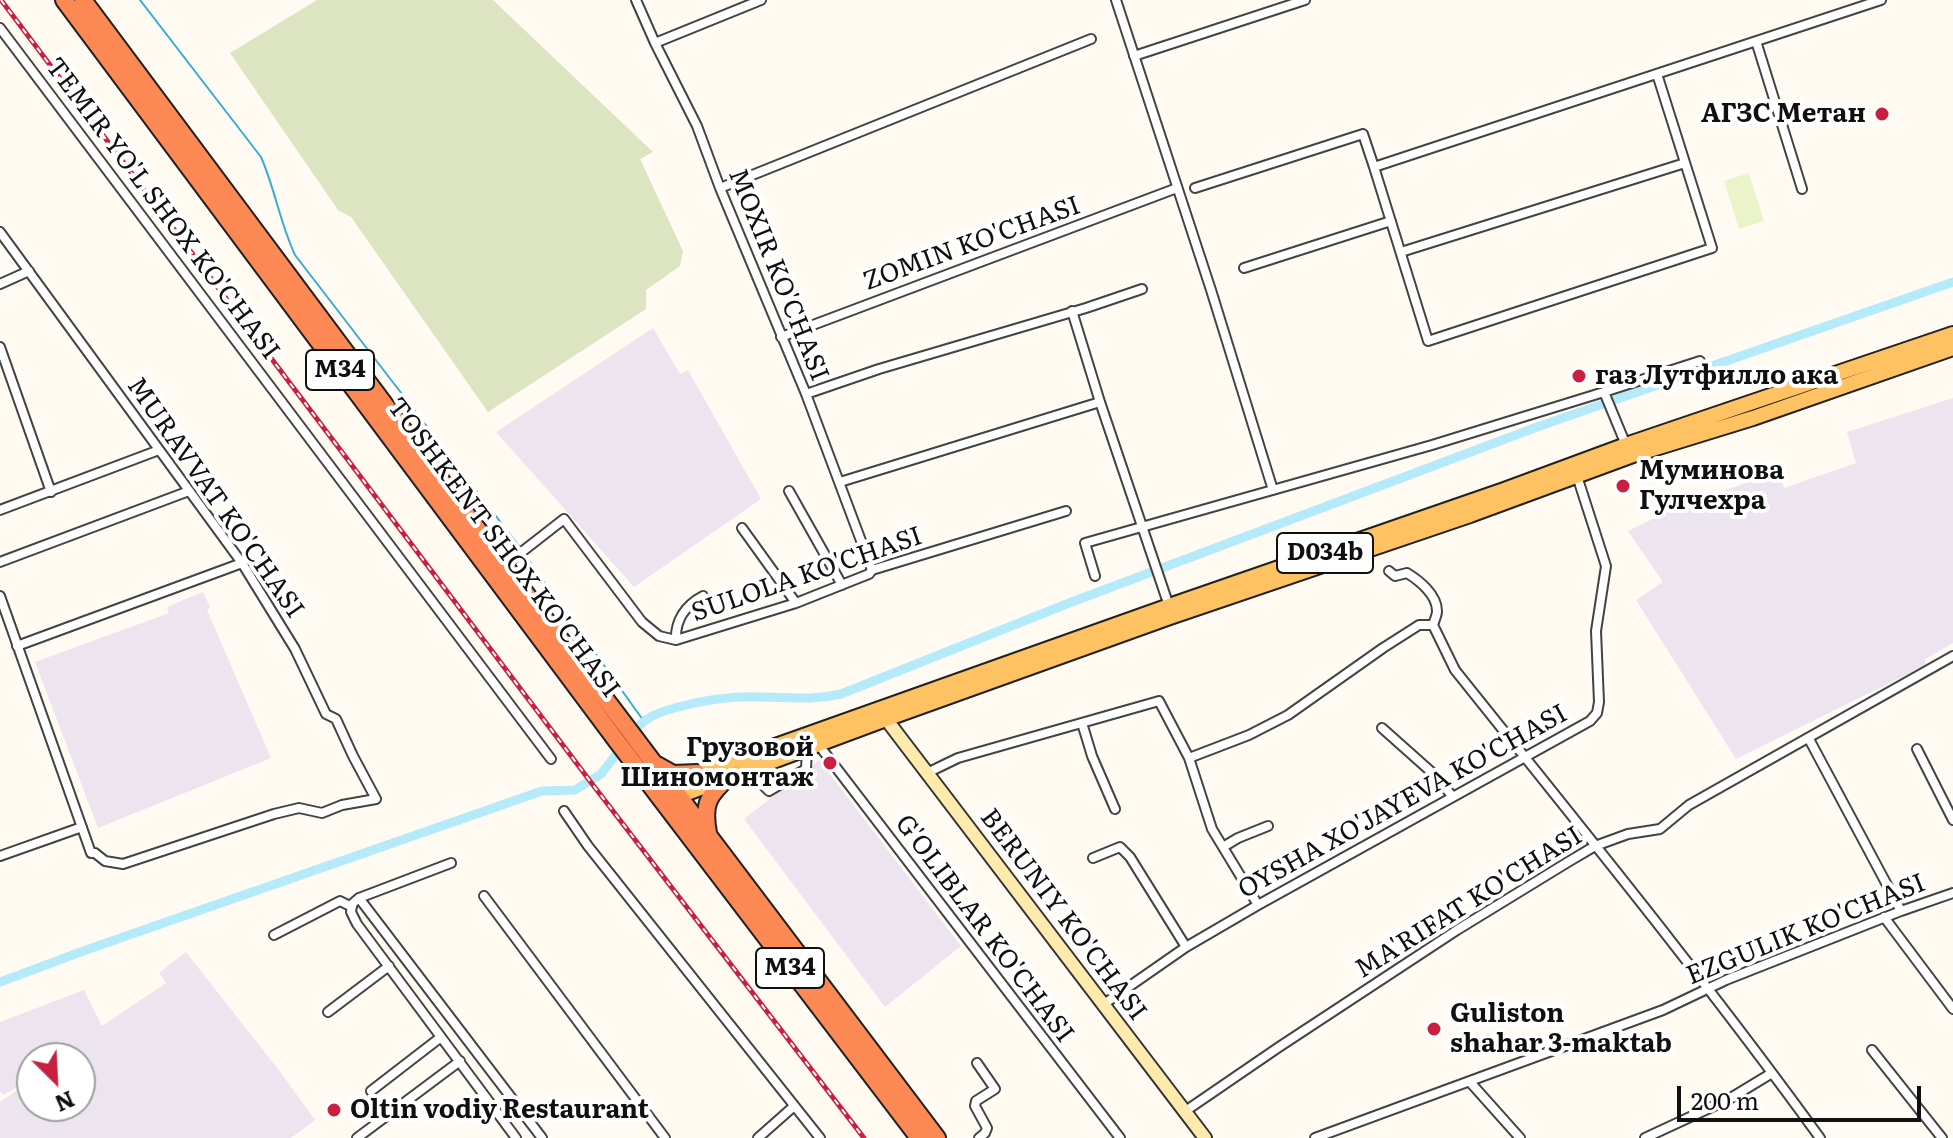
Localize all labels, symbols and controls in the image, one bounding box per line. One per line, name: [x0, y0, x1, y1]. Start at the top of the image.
street label: TEMIR YO'L SHOX KO'CHASI: [38, 52, 286, 366]
place label: АГЗС Метан: [1701, 98, 1866, 130]
marker: АГЗС Метан: [1873, 105, 1891, 123]
street label: MOXIR KO'CHASI: [721, 164, 835, 386]
street label: ZOMIN KO'CHASI: [859, 190, 1085, 298]
road number: M34: [306, 350, 374, 390]
place label: газ Лутфилло ака: [1595, 360, 1838, 392]
marker: газ Лутфилло ака: [1570, 367, 1588, 385]
street label: MURAVVAT KO'CHASI: [120, 372, 310, 624]
street label: TOSHKENT SHOX KO'CHASI: [380, 392, 626, 704]
place label: Муминова Гулчехра: [1639, 455, 1784, 516]
marker: Муминова Гулчехра: [1614, 477, 1632, 495]
street label: SULOLA KO'CHASI: [687, 521, 927, 629]
road number: D034b: [1277, 533, 1373, 573]
street label: OYSHA XO'JAYEVA KO'CHASI: [1233, 698, 1573, 906]
place label: Грузовой Шиномонтаж: [620, 732, 814, 794]
marker: Грузовой Шиномонтаж: [821, 754, 839, 772]
street label: BERUNIY KO'CHASI: [973, 803, 1153, 1027]
street label: G'OLIBLAR KO'CHASI: [888, 809, 1080, 1049]
street label: MA'RIFAT KO'CHASI: [1350, 820, 1588, 986]
street label: EZGULIK KO'CHASI: [1682, 868, 1930, 992]
road number: M34: [756, 948, 824, 988]
place label: Guliston shahar 3-maktab: [1450, 998, 1672, 1060]
marker: Guliston shahar 3-maktab: [1425, 1020, 1443, 1038]
north arrow: [16, 1042, 96, 1122]
scale bar: [1681, 1070, 1925, 1120]
text: 200 m: [1691, 1082, 1759, 1117]
text: N: [50, 1084, 80, 1121]
place label: Oltin vodiy Restaurant: [350, 1094, 649, 1126]
marker: Oltin vodiy Restaurant: [325, 1101, 343, 1119]

